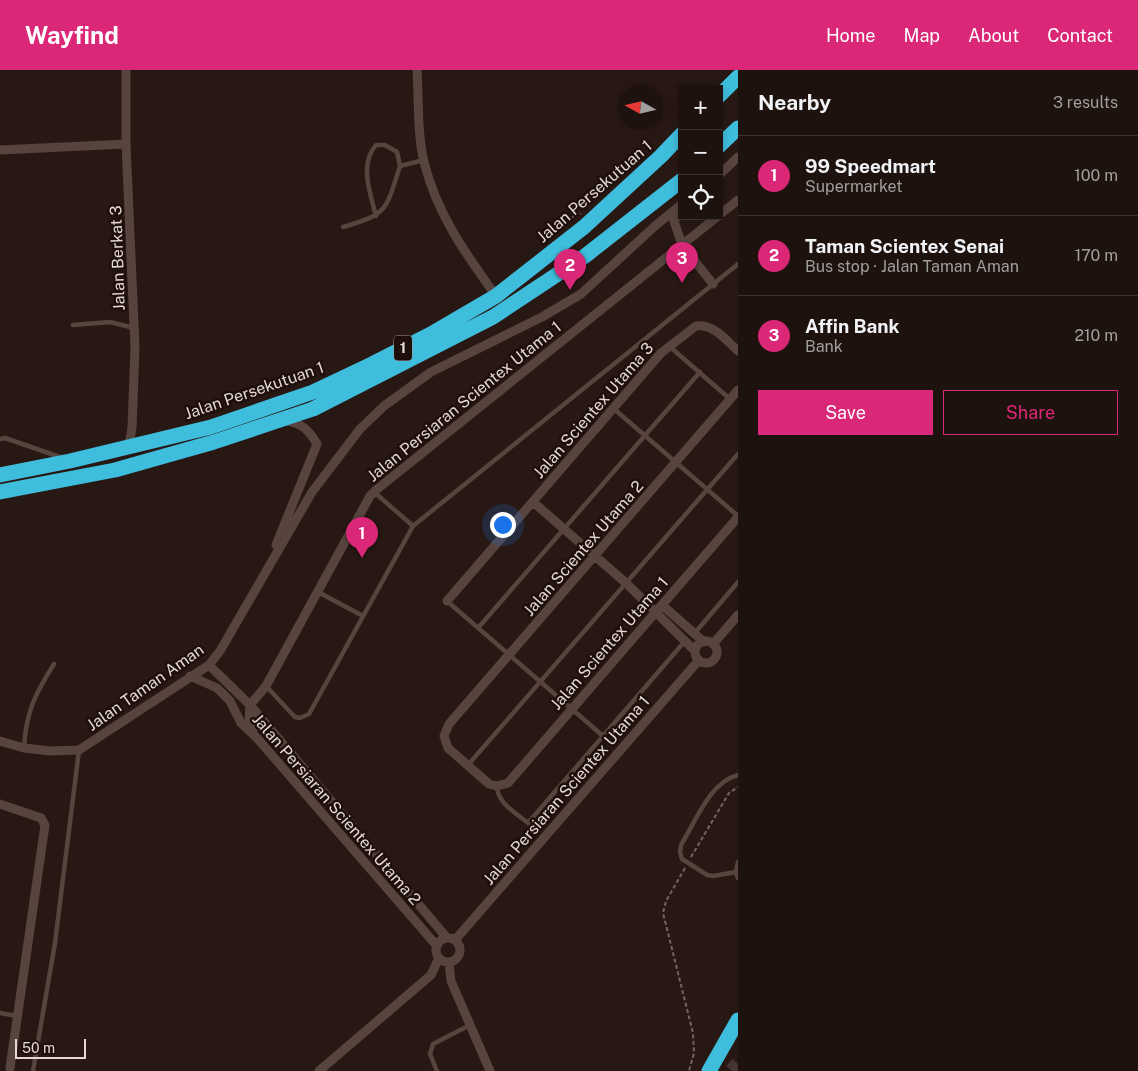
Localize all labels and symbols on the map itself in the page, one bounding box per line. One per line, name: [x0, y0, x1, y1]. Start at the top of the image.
north arrow: [618, 85, 663, 130]
street label: Jalan Persekutuan 1: [533, 136, 656, 247]
street label: Jalan Berkat 3: [106, 205, 129, 311]
pin: 3: [666, 242, 698, 283]
pin: 2: [554, 249, 586, 290]
street label: Jalan Persiaran Scientex Utama 1: [363, 317, 565, 486]
road number: 1: [394, 336, 412, 360]
street label: Jalan Scientex Utama 3: [529, 339, 657, 482]
street label: Jalan Persekutuan 1: [182, 358, 326, 423]
street label: Jalan Scientex Utama 2: [519, 477, 647, 620]
your location: [490, 512, 516, 538]
pin: 1: [346, 517, 378, 558]
street label: Jalan Scientex Utama 1: [546, 573, 672, 714]
street label: Jalan Taman Aman: [83, 640, 207, 735]
street label: Jalan Persiaran Scientex Utama 1: [479, 692, 654, 889]
street label: Jalan Persiaran Scientex Utama 2: [248, 710, 425, 909]
scale bar: [15, 1036, 86, 1059]

